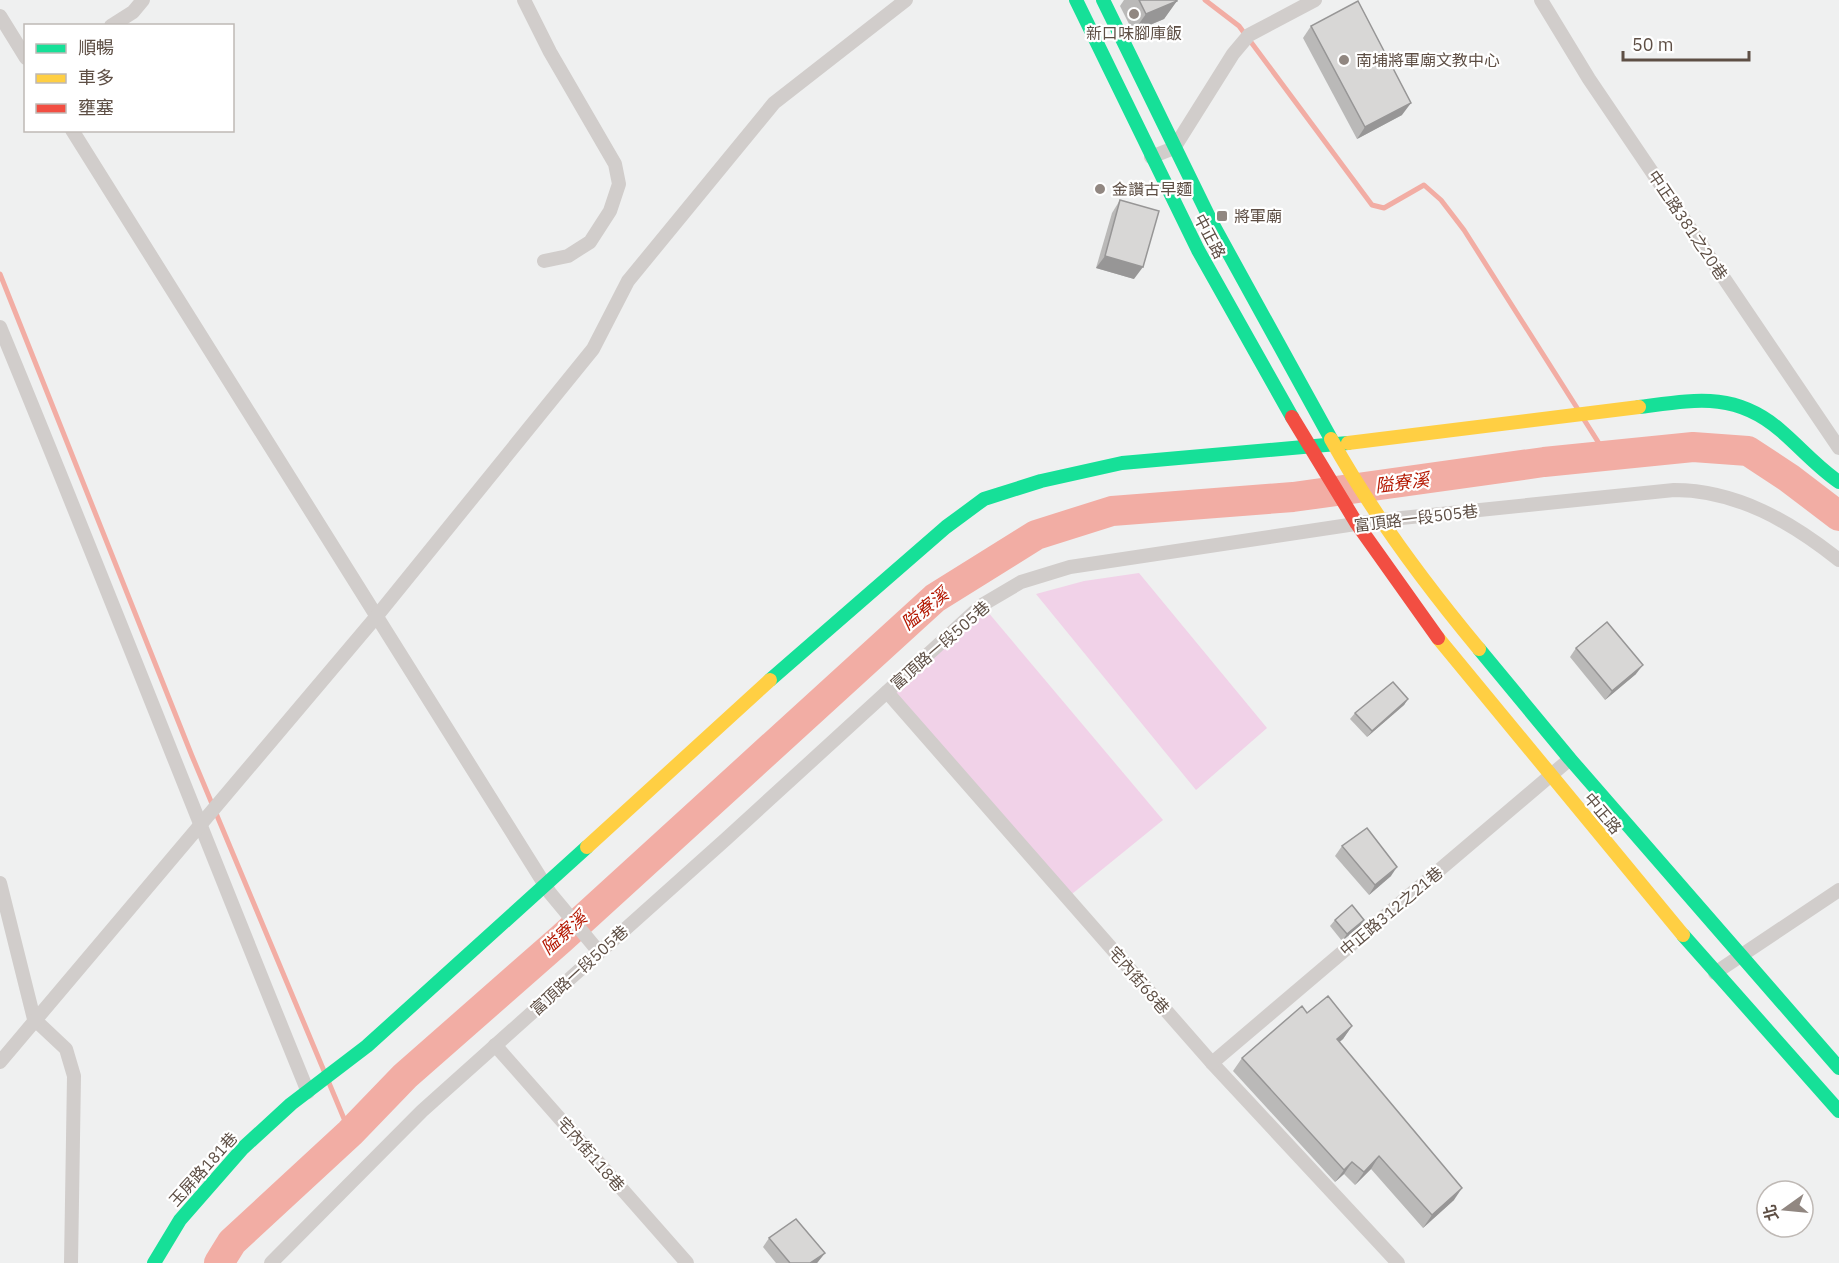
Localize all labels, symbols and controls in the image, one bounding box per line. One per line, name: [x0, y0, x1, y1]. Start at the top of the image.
marker: 新口味腳庫飯: [1127, 7, 1141, 21]
place label: 新口味腳庫飯: [1086, 23, 1182, 43]
legend: [24, 24, 234, 132]
scale bar: [1623, 24, 1749, 62]
text: 50 m: [1632, 33, 1674, 56]
text: 順暢: [78, 36, 114, 59]
place label: 南埔將軍廟文教中心: [1356, 50, 1500, 70]
marker: 南埔將軍廟文教中心: [1337, 53, 1351, 67]
text: 車多: [78, 66, 114, 89]
text: 壅塞: [78, 96, 114, 119]
street label: 中正路381之20巷: [1644, 166, 1732, 284]
place label: 金讚古早麵: [1112, 179, 1192, 199]
marker: 金讚古早麵: [1093, 182, 1107, 196]
place label: 將軍廟: [1234, 206, 1282, 226]
marker: 將軍廟: [1215, 209, 1229, 223]
street label: 中正路: [1190, 210, 1230, 262]
water label: 隘寮溪: [1374, 467, 1433, 497]
street label: 富頂路一段505巷: [1353, 500, 1479, 536]
water label: 隘寮溪: [896, 581, 955, 635]
street label: 富頂路一段505巷: [886, 597, 994, 693]
street label: 中正路: [1580, 788, 1626, 838]
street label: 中正路312之21巷: [1336, 862, 1446, 960]
water label: 隘寮溪: [536, 904, 594, 959]
street label: 富頂路一段505巷: [526, 921, 632, 1019]
street label: 宅內街68巷: [1104, 942, 1174, 1018]
street label: 宅內街118巷: [553, 1112, 629, 1196]
street label: 玉屏路181巷: [165, 1128, 241, 1210]
north arrow: [1755, 1179, 1815, 1239]
text: 北: [1759, 1203, 1782, 1223]

